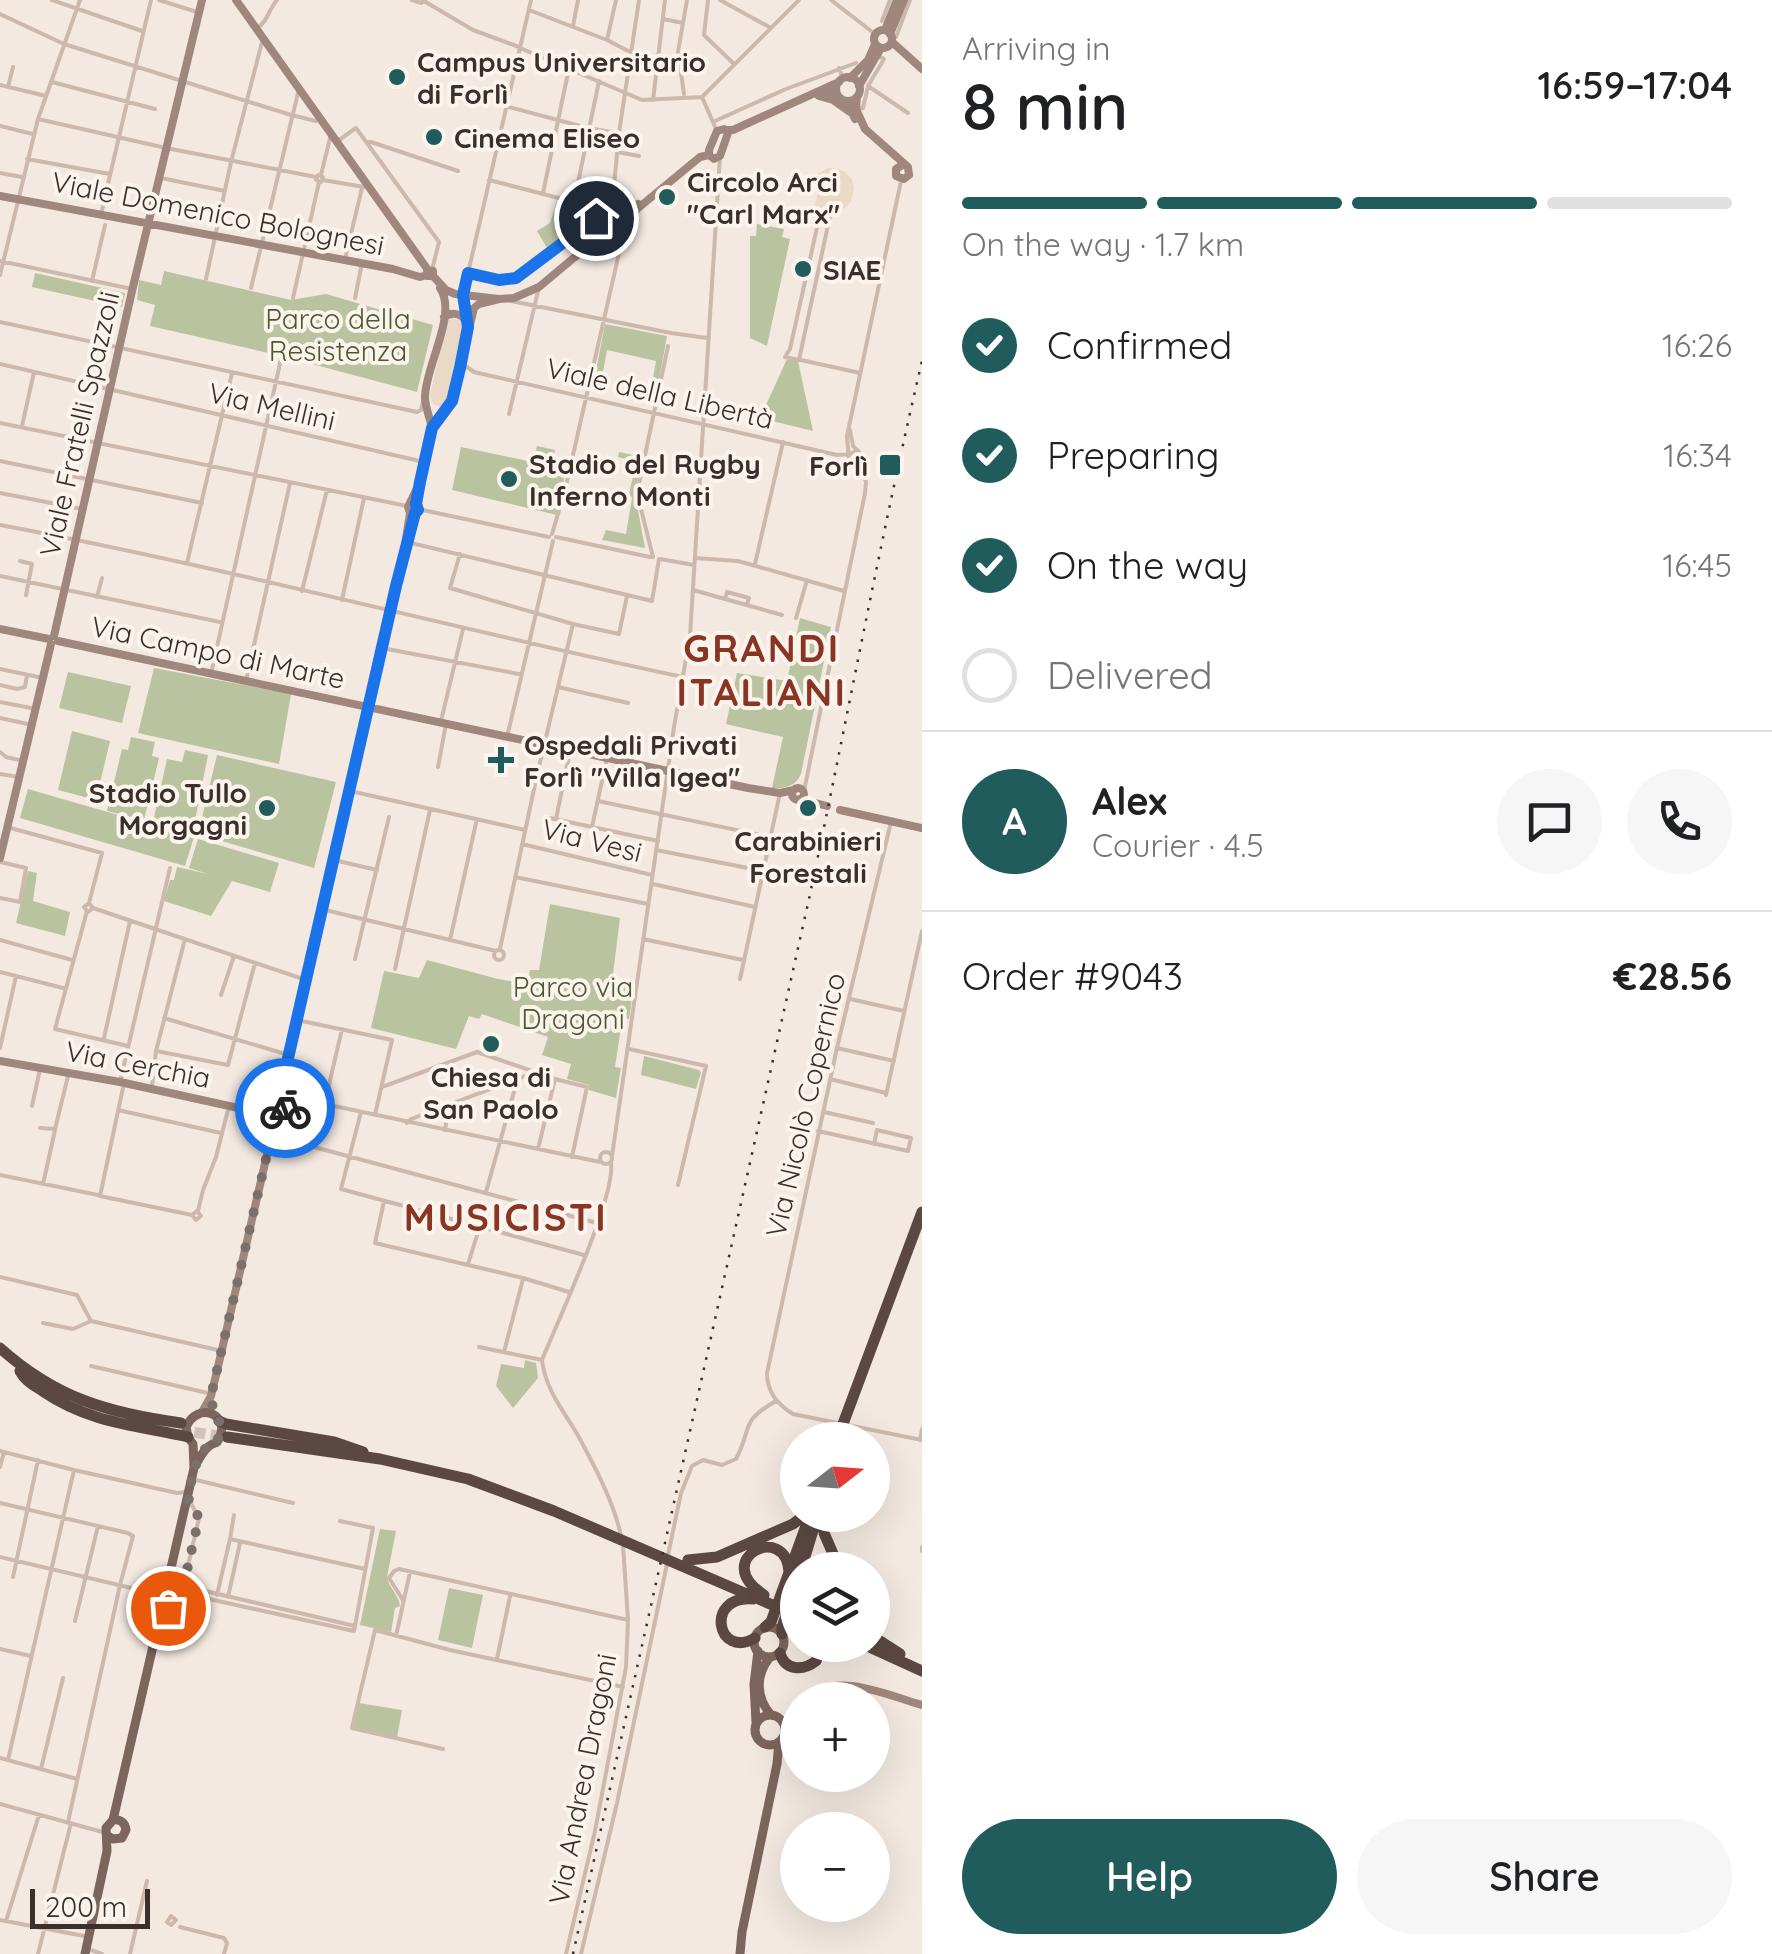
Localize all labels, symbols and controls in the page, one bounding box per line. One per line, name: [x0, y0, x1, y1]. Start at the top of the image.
text: Arriving in: [962, 28, 1111, 68]
place label: Campus Universitario di Forlì: [417, 44, 706, 111]
text: 16:59–17:04: [1538, 61, 1732, 109]
text: 8 min: [962, 65, 1128, 146]
marker: Campus Universitario di Forlì: [386, 66, 408, 88]
place label: Cinema Eliseo: [454, 120, 640, 155]
marker: Cinema Eliseo: [423, 126, 445, 148]
street label: Viale Domenico Bolognesi: [49, 164, 387, 262]
place label: Circolo Arci "Carl Marx": [687, 164, 840, 231]
pin: [554, 176, 639, 261]
marker: Circolo Arci "Carl Marx": [656, 186, 678, 208]
icon: home: [569, 191, 624, 246]
text: On the way · 1.7 km: [962, 224, 1244, 264]
place label: SIAE: [823, 252, 881, 287]
marker: SIAE: [792, 258, 814, 280]
street label: Viale Fratelli Spazzoli: [31, 288, 127, 560]
park label: Parco della Resistenza: [265, 301, 411, 368]
icon: check: [962, 318, 1017, 373]
text: Confirmed: [1047, 321, 1232, 369]
text: 16:26: [1662, 325, 1732, 365]
street label: Viale della Libertà: [543, 350, 777, 436]
street label: Via Mellini: [205, 374, 339, 438]
icon: check: [962, 428, 1017, 483]
text: Preparing: [1047, 431, 1219, 479]
text: 16:34: [1663, 435, 1732, 475]
place label: Stadio del Rugby Inferno Monti: [529, 446, 761, 513]
place label: Forlì: [809, 448, 868, 483]
marker: Forlì: [877, 452, 903, 478]
marker: Stadio del Rugby Inferno Monti: [498, 468, 520, 490]
icon: check: [962, 538, 1017, 593]
text: On the way: [1047, 541, 1248, 589]
text: 16:45: [1662, 545, 1732, 585]
street label: Via Campo di Marte: [88, 608, 348, 696]
district label: GRANDI ITALIANI: [676, 624, 848, 716]
text: Delivered: [1047, 651, 1213, 699]
place label: Ospedali Privati Forlì "Villa Igea": [524, 727, 740, 794]
marker: Ospedali Privati Forlì "Villa Igea": [488, 747, 514, 773]
button: chat: [1497, 769, 1602, 874]
button: phone: [1627, 769, 1732, 874]
place label: Stadio Tullo Morgagni: [89, 775, 247, 842]
text: Alex: [1092, 777, 1167, 825]
marker: Stadio Tullo Morgagni: [256, 797, 278, 819]
marker: Carabinieri Forestali: [797, 797, 819, 819]
text: A: [1002, 797, 1027, 845]
street label: Via Vesi: [538, 811, 646, 869]
place label: Carabinieri Forestali: [734, 823, 882, 890]
text: Courier · 4.5: [1092, 825, 1264, 865]
text: Order #9043: [962, 952, 1183, 1000]
text: €28.56: [1613, 952, 1732, 1000]
park label: Parco via Dragoni: [513, 969, 633, 1036]
street label: Via Nicolò Copernico: [758, 969, 852, 1241]
street label: Via Cerchia: [63, 1033, 213, 1095]
marker: Chiesa di San Paolo: [480, 1033, 502, 1055]
courier: [235, 1058, 335, 1158]
place label: Chiesa di San Paolo: [423, 1059, 559, 1126]
icon: bike: [258, 1081, 313, 1136]
district label: MUSICISTI: [404, 1193, 608, 1241]
north arrow: [780, 1422, 890, 1532]
map controls: [780, 1422, 890, 1922]
button: layers: [780, 1552, 890, 1662]
pin: [126, 1566, 211, 1651]
icon: bag: [141, 1581, 196, 1636]
street label: Via Andrea Dragoni: [541, 1651, 623, 1907]
button: +: [780, 1682, 890, 1792]
button: −: [780, 1812, 890, 1922]
button: Help: [962, 1819, 1337, 1934]
button: Share: [1357, 1819, 1732, 1934]
scale bar: [30, 1884, 150, 1928]
text: 200 m: [45, 1889, 127, 1924]

